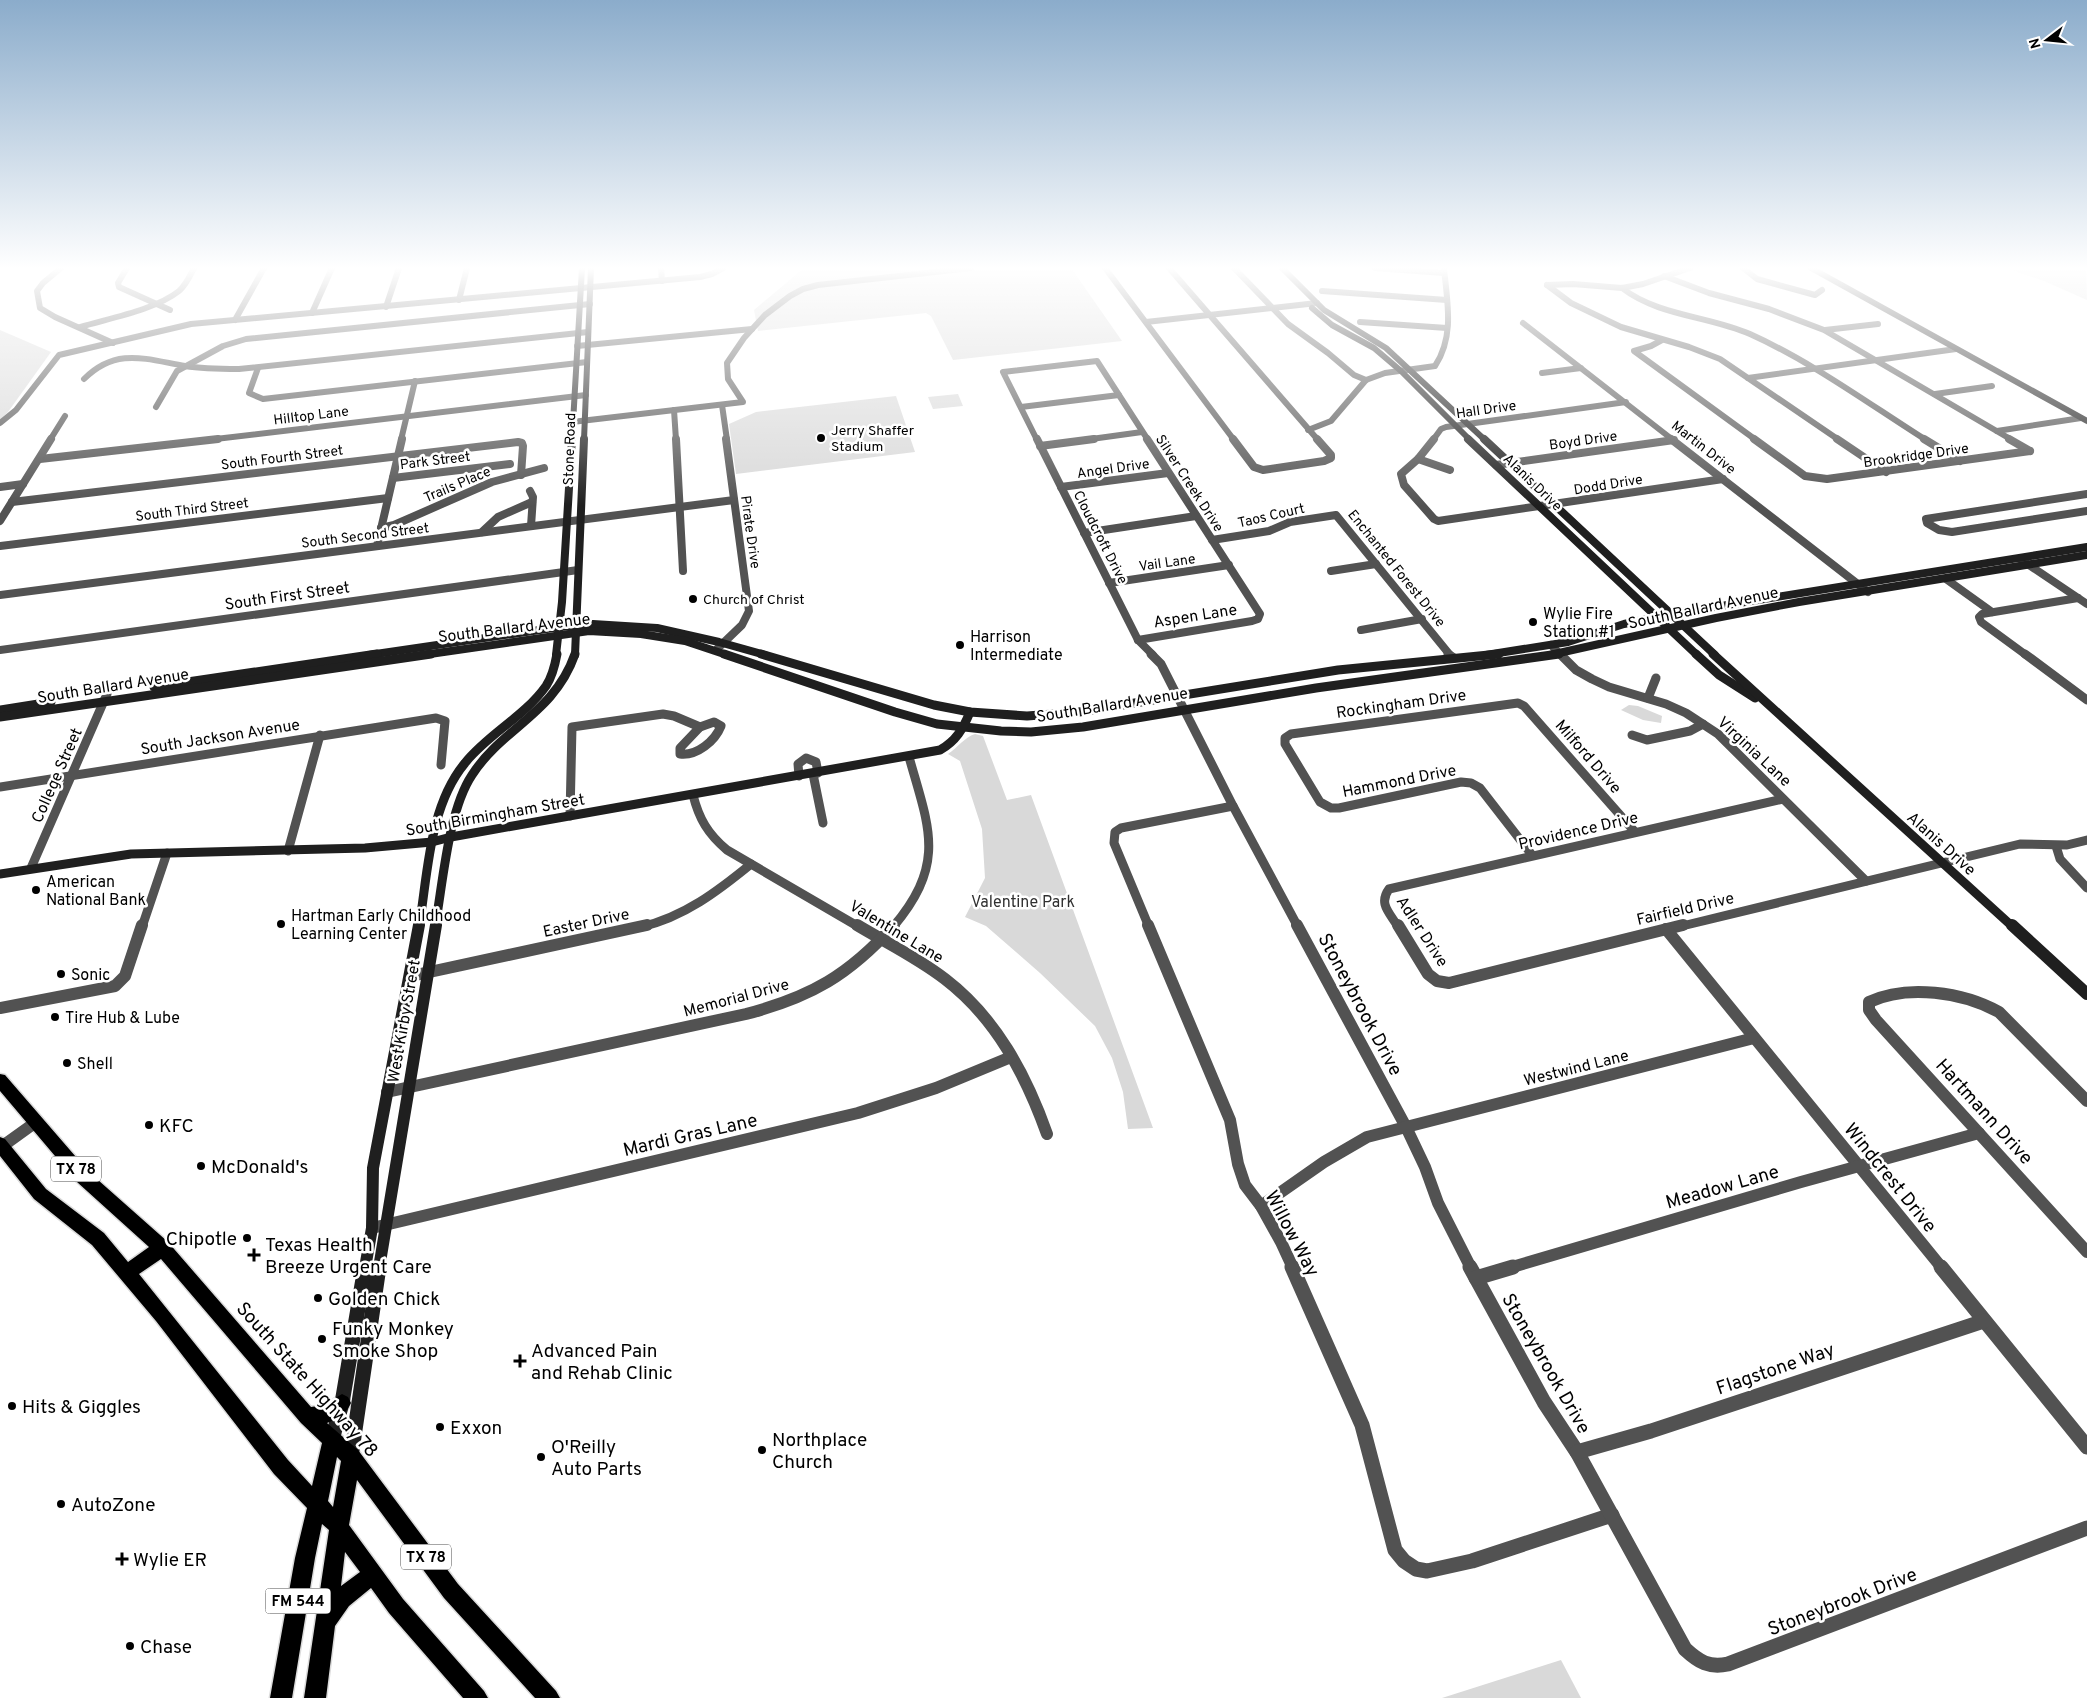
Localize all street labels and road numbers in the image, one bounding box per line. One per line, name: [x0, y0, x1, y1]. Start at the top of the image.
street label: Hall Drive: [1455, 398, 1517, 423]
street label: Hilltop Lane: [273, 403, 350, 430]
street label: Stone Road: [561, 413, 580, 486]
street label: Martin Drive: [1668, 418, 1739, 479]
street label: Boyd Drive: [1548, 428, 1618, 455]
street label: Silver Creek Drive: [1151, 432, 1227, 536]
street label: Brookridge Drive: [1862, 441, 1970, 472]
street label: South Fourth Street: [220, 443, 344, 474]
street label: Park Street: [399, 449, 471, 474]
street label: Alanis Drive: [1499, 451, 1565, 515]
street label: Angel Drive: [1076, 456, 1151, 483]
street label: Trails Place: [421, 464, 494, 507]
street label: Dodd Drive: [1573, 472, 1644, 499]
street label: Cloudcroft Drive: [1069, 488, 1131, 587]
street label: Pirate Drive: [736, 494, 763, 570]
street label: South Third Street: [135, 495, 250, 526]
street label: Taos Court: [1236, 501, 1306, 532]
street label: Enchanted Forest Drive: [1343, 507, 1448, 631]
street label: South Second Street: [300, 520, 430, 553]
street label: Vail Lane: [1138, 551, 1197, 576]
street label: South First Street: [223, 578, 351, 616]
street label: South Ballard Avenue: [1626, 583, 1780, 635]
street label: Aspen Lane: [1152, 600, 1239, 633]
street label: South Ballard Avenue: [437, 610, 592, 648]
street label: South Ballard Avenue: [36, 665, 191, 709]
street label: South Ballard Avenue: [1035, 684, 1190, 728]
street label: Rockingham Drive: [1335, 686, 1468, 724]
street label: Virginia Lane: [1712, 713, 1795, 792]
street label: South Jackson Avenue: [139, 715, 301, 760]
street label: Milford Drive: [1550, 716, 1625, 798]
street label: College Street: [28, 725, 88, 826]
street label: Hammond Drive: [1341, 761, 1458, 803]
street label: South Birmingham Street: [404, 790, 586, 842]
street label: Providence Drive: [1517, 808, 1640, 855]
street label: Alanis Drive: [1902, 808, 1979, 881]
street label: Fairfield Drive: [1635, 889, 1736, 931]
street label: Adler Drive: [1391, 893, 1452, 971]
street label: Valentine Lane: [845, 897, 947, 969]
street label: Easter Drive: [541, 905, 631, 943]
street label: Stoneybrook Drive: [1312, 929, 1407, 1080]
street label: West Kirby Street: [384, 958, 426, 1084]
street label: Memorial Drive: [681, 975, 792, 1023]
street label: Westwind Lane: [1522, 1046, 1631, 1092]
street label: Hartmann Drive: [1930, 1054, 2037, 1170]
street label: Mardi Gras Lane: [621, 1109, 760, 1163]
street label: Windcrest Drive: [1838, 1119, 1941, 1238]
road number: TX 78: [51, 1156, 101, 1182]
street label: Meadow Lane: [1663, 1160, 1782, 1216]
street label: Willow Way: [1258, 1187, 1324, 1281]
street label: Stoneybrook Drive: [1495, 1290, 1595, 1438]
street label: South State Highway 78: [230, 1298, 383, 1463]
street label: Flagstone Way: [1713, 1338, 1838, 1401]
road number: TX 78: [401, 1544, 451, 1570]
street label: Stoneybrook Drive: [1765, 1563, 1921, 1642]
road number: FM 544: [266, 1588, 330, 1614]

